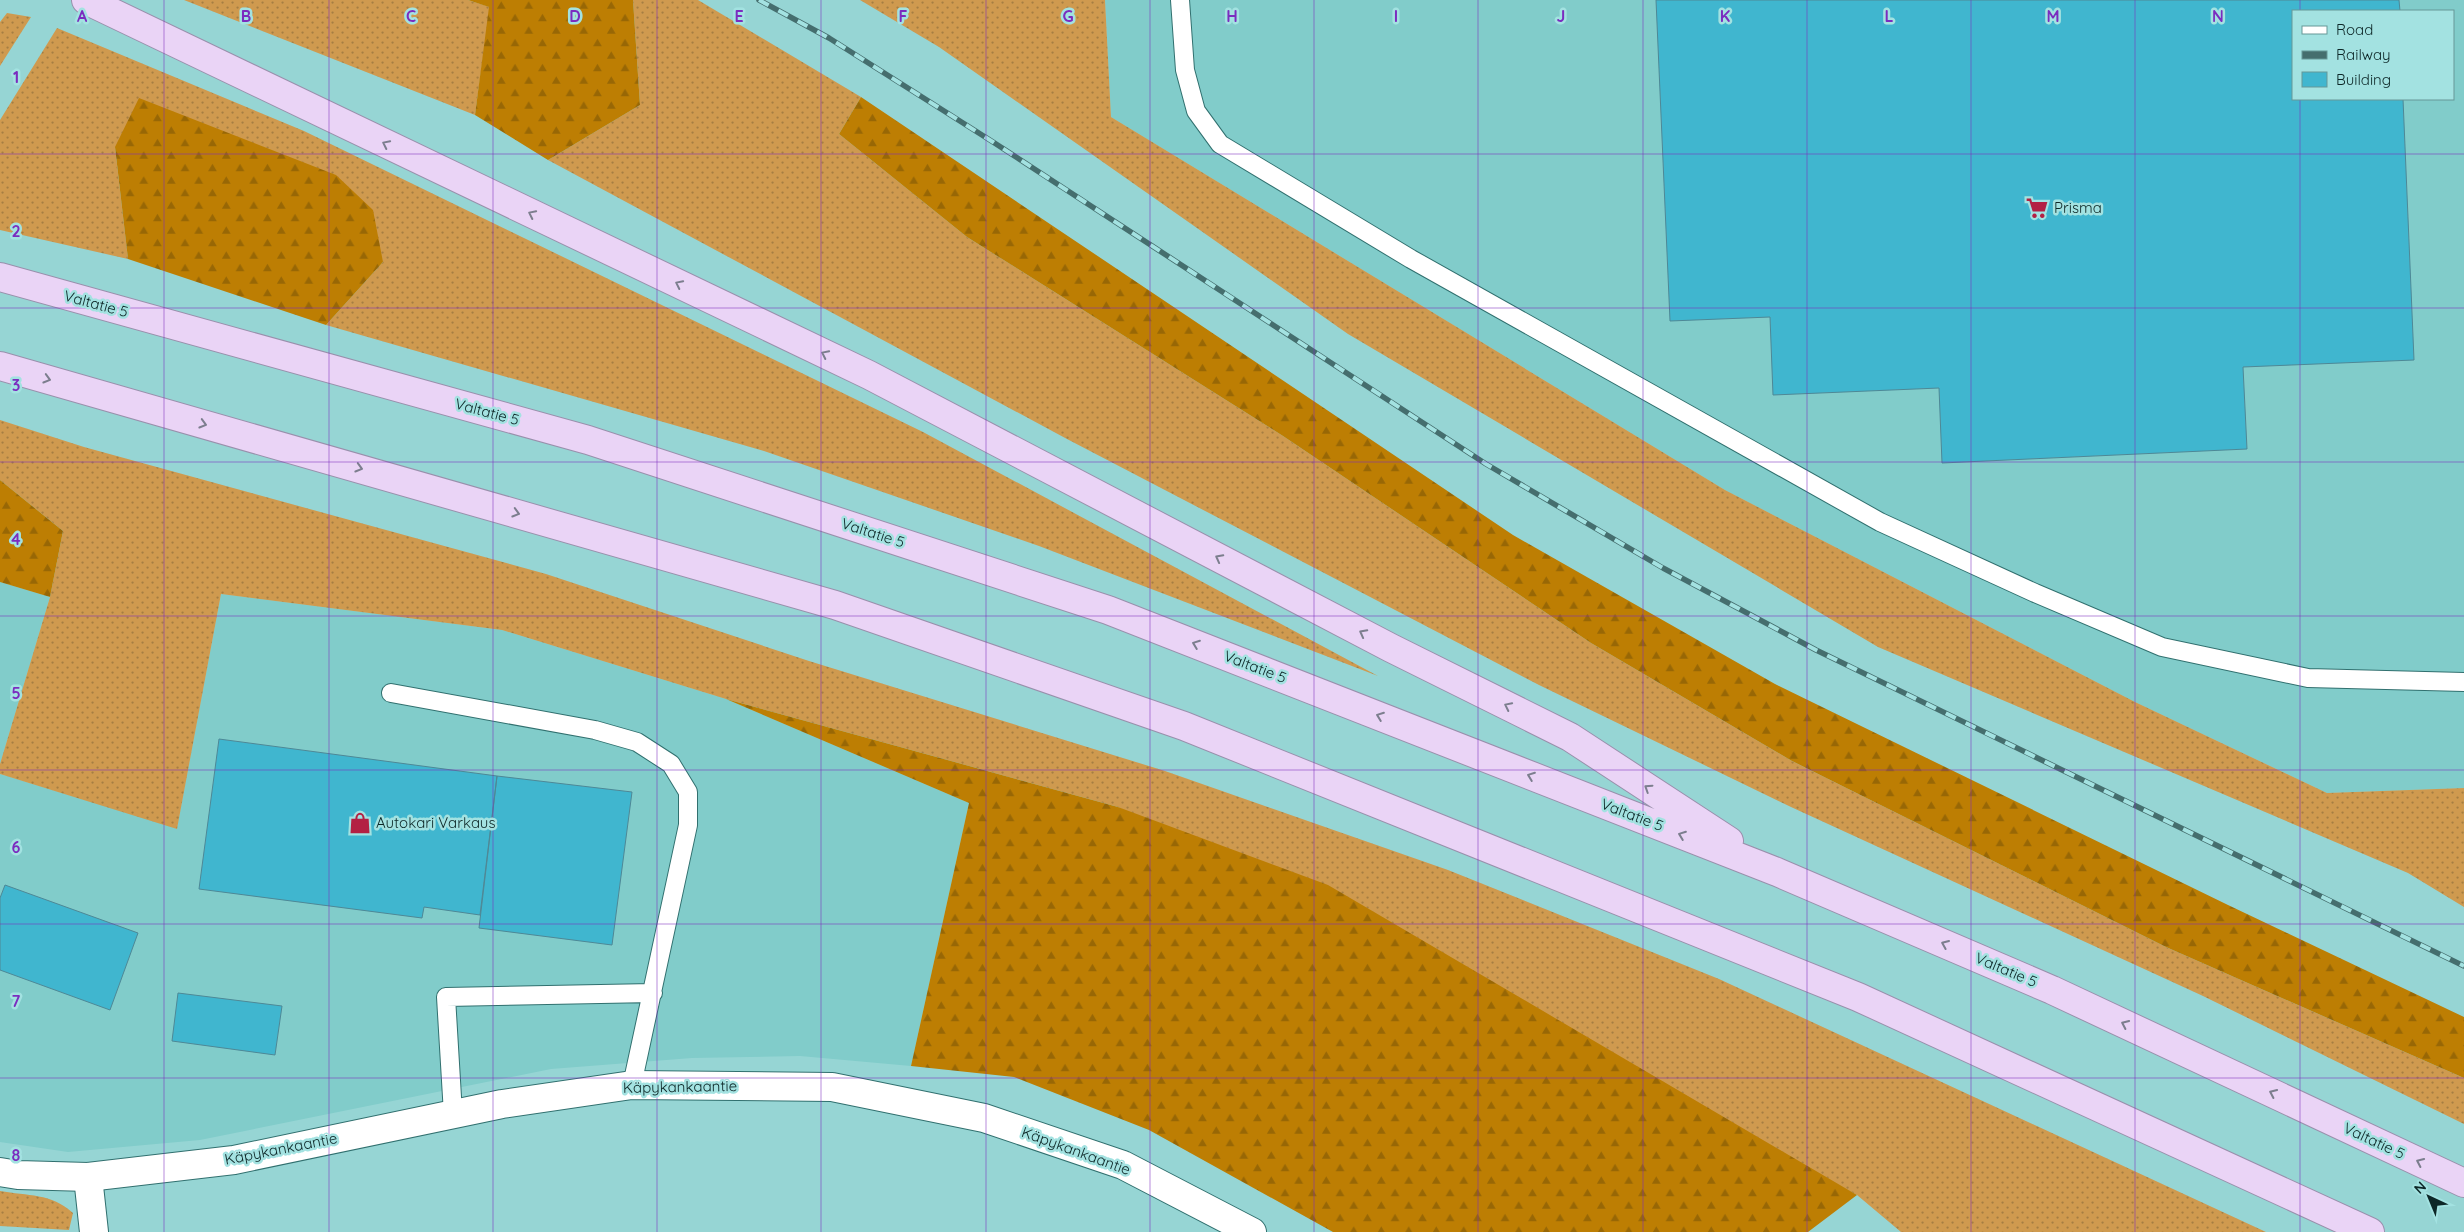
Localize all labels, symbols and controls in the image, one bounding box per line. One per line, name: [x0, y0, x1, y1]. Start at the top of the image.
text: A: [77, 6, 88, 26]
text: B: [241, 6, 251, 26]
text: C: [406, 6, 416, 26]
text: D: [569, 6, 581, 26]
text: E: [734, 6, 744, 26]
text: F: [899, 6, 908, 26]
text: G: [1062, 6, 1074, 26]
text: H: [1226, 6, 1238, 26]
text: I: [1394, 6, 1398, 26]
text: J: [1557, 6, 1565, 26]
text: K: [1720, 6, 1730, 26]
text: L: [1885, 6, 1894, 26]
text: M: [2046, 6, 2060, 26]
text: N: [2212, 6, 2224, 26]
legend: [2292, 10, 2454, 100]
text: Road: [2336, 20, 2373, 39]
text: Railway: [2336, 45, 2391, 64]
text: 1: [13, 67, 19, 87]
text: Building: [2336, 70, 2391, 89]
one-way arrow: [382, 140, 391, 150]
supermarket icon: Prisma: [2024, 195, 2050, 221]
place label: Prisma: [2054, 198, 2102, 217]
one-way arrow: [528, 210, 537, 220]
text: 2: [11, 221, 21, 241]
one-way arrow: [675, 280, 684, 290]
street label: Valtatie 5: [62, 286, 130, 321]
one-way arrow: [821, 350, 830, 360]
one-way arrow: [42, 373, 51, 384]
text: 3: [12, 375, 20, 395]
street label: Valtatie 5: [453, 394, 521, 429]
one-way arrow: [199, 418, 207, 428]
one-way arrow: [355, 463, 363, 473]
one-way arrow: [511, 508, 519, 518]
street label: Valtatie 5: [839, 513, 907, 552]
text: 4: [11, 529, 21, 549]
one-way arrow: [1215, 554, 1224, 564]
one-way arrow: [1359, 629, 1368, 639]
one-way arrow: [1192, 640, 1201, 651]
street label: Valtatie 5: [1221, 646, 1289, 687]
text: 5: [11, 683, 21, 703]
one-way arrow: [1504, 702, 1513, 712]
one-way arrow: [1376, 712, 1385, 723]
one-way arrow: [1527, 772, 1536, 782]
one-way arrow: [1644, 784, 1653, 794]
street label: Valtatie 5: [1598, 794, 1666, 835]
shop icon: Autokari Varkaus: [347, 810, 373, 836]
place label: Autokari Varkaus: [376, 813, 495, 832]
one-way arrow: [1678, 831, 1687, 841]
text: 6: [12, 837, 21, 857]
one-way arrow: [1941, 940, 1950, 951]
street label: Valtatie 5: [1972, 948, 2040, 991]
text: 7: [12, 991, 21, 1011]
one-way arrow: [2122, 1021, 2131, 1031]
street label: Käpykankaantie: [623, 1076, 737, 1097]
one-way arrow: [2269, 1089, 2278, 1100]
street label: Valtatie 5: [2341, 1118, 2408, 1163]
street label: Käpykankaantie: [1019, 1122, 1133, 1179]
street label: Käpykankaantie: [223, 1128, 339, 1169]
text: 8: [12, 1145, 21, 1165]
one-way arrow: [2416, 1158, 2425, 1168]
north arrow: [2404, 1172, 2454, 1222]
text: N: [2410, 1178, 2430, 1198]

